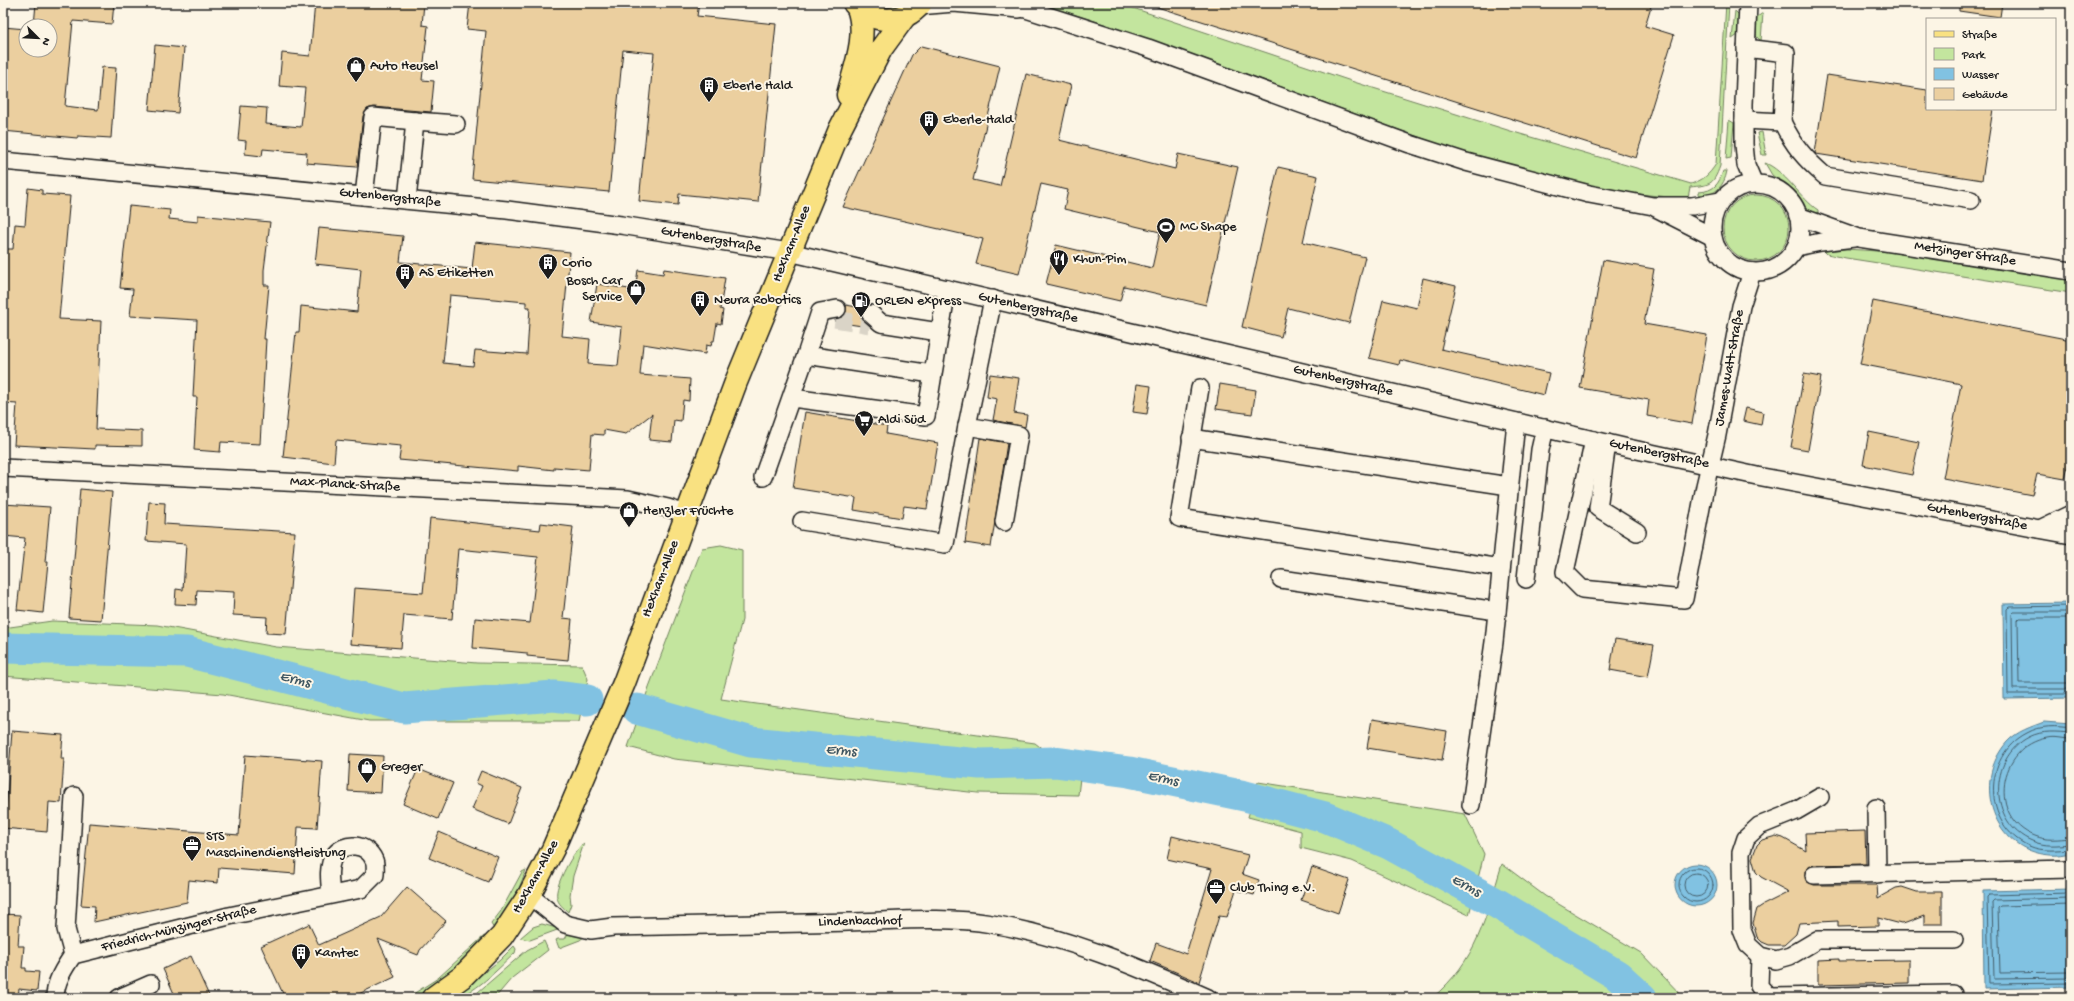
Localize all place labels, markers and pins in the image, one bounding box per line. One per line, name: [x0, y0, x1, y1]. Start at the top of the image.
shop icon: Auto Heusel: [345, 55, 367, 83]
place label: Auto Heusel: [370, 58, 438, 75]
building icon: Eberle Hald: [698, 75, 720, 103]
place label: Eberle Hald: [723, 78, 794, 95]
building icon: Eberle-Hald: [918, 109, 940, 137]
place label: Eberle-Hald: [943, 112, 1015, 129]
sports icon: MC Shape: [1155, 216, 1177, 244]
place label: MC Shape: [1180, 219, 1237, 236]
restaurant icon: Khun-Pim: [1048, 248, 1070, 276]
place label: Khun-Pim: [1073, 251, 1127, 268]
building icon: Corio: [537, 252, 559, 280]
place label: Corio: [562, 255, 592, 272]
building icon: AS Etiketten: [394, 262, 416, 290]
place label: AS Etiketten: [419, 265, 494, 282]
place label: Bosch Car Service: [566, 273, 623, 306]
shop icon: Bosch Car Service: [625, 278, 647, 306]
building icon: Neura Robotics: [689, 289, 711, 317]
fuel station icon: ORLEN express: [850, 290, 872, 318]
place label: Neura Robotics: [714, 292, 802, 309]
place label: ORLEN express: [875, 293, 962, 310]
supermarket icon: Aldi Süd: [853, 409, 875, 437]
place label: Aldi Süd: [878, 412, 927, 429]
shop icon: Henzler Früchte: [618, 500, 640, 528]
place label: Henzler Früchte: [643, 503, 734, 520]
shop icon: Greger: [356, 756, 378, 784]
place label: Greger: [381, 759, 423, 776]
place label: STS Maschinendienstleistung: [206, 829, 346, 862]
office icon: STS Maschinendienstleistung: [181, 834, 203, 862]
office icon: Club Thing e.V.: [1205, 877, 1227, 905]
place label: Club Thing e.V.: [1230, 880, 1316, 897]
building icon: Kamtec: [290, 942, 312, 970]
place label: Kamtec: [315, 945, 359, 962]

